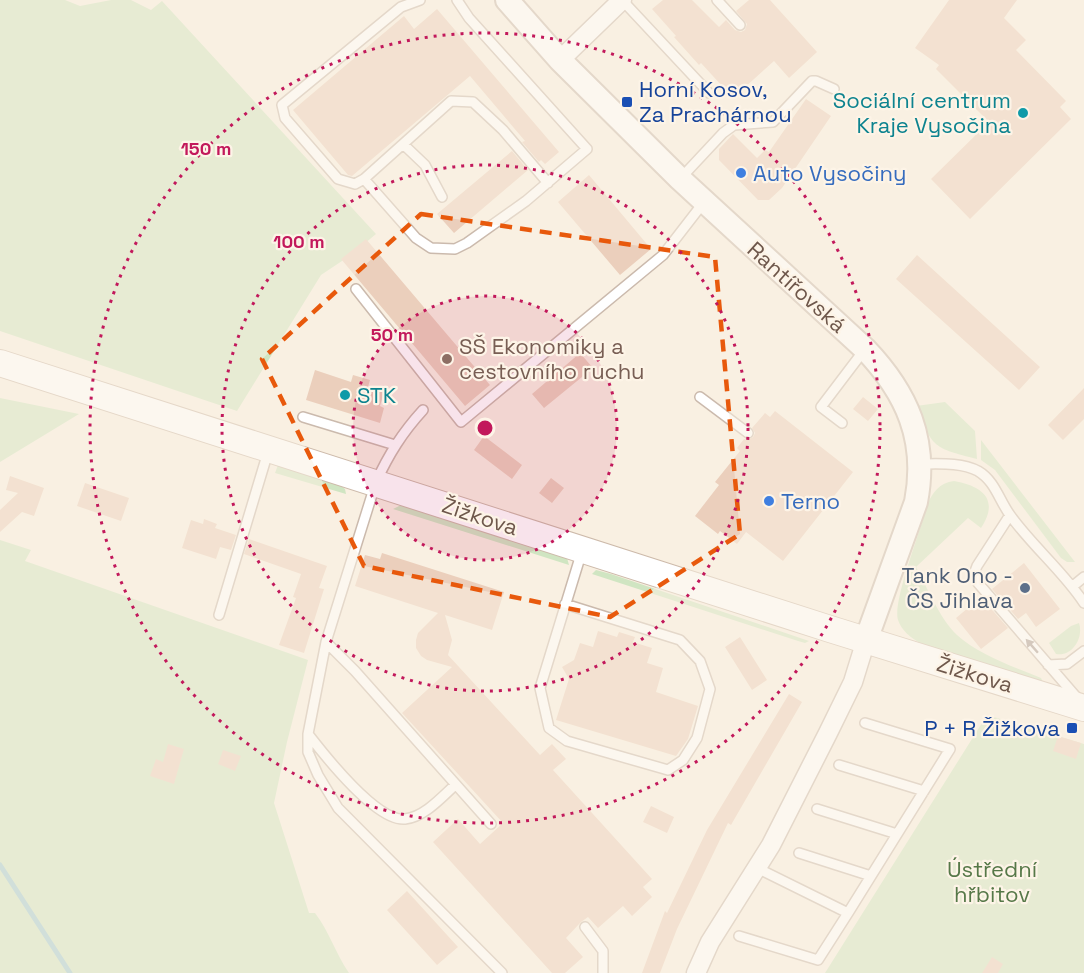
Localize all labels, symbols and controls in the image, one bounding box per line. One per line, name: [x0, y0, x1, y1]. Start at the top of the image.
place label: Horní Kosov, Za Prachárnou: [639, 75, 792, 128]
place label: Sociální centrum Kraje Vysočina: [833, 86, 1011, 139]
marker: Horní Kosov, Za Prachárnou: [620, 95, 634, 109]
marker: Sociální centrum Kraje Vysočina: [1016, 106, 1030, 120]
text: 150 m: [181, 137, 231, 160]
place label: Auto Vysočiny: [753, 159, 906, 187]
marker: Auto Vysočiny: [734, 166, 748, 180]
text: 100 m: [273, 230, 325, 253]
street label: Rantířovská: [742, 235, 853, 339]
text: 50 m: [371, 323, 413, 346]
place label: SŠ Ekonomiky a cestovního ruchu: [459, 332, 645, 385]
marker: SŠ Ekonomiky a cestovního ruchu: [440, 352, 454, 366]
place label: STK: [357, 381, 397, 409]
marker: STK: [338, 388, 352, 402]
centre of rings: [475, 418, 495, 438]
place label: Terno: [781, 487, 840, 515]
street label: Žižkova: [439, 491, 522, 541]
marker: Terno: [762, 494, 776, 508]
place label: Tank Ono - ČS Jihlava: [902, 561, 1013, 614]
marker: Tank Ono - ČS Jihlava: [1018, 581, 1032, 595]
one-way arrow: [1026, 639, 1039, 654]
street label: Žižkova: [934, 649, 1017, 699]
place label: P + R Žižkova: [924, 714, 1060, 742]
marker: P + R Žižkova: [1065, 721, 1079, 735]
park label: Ústřední hřbitov: [947, 855, 1038, 908]

